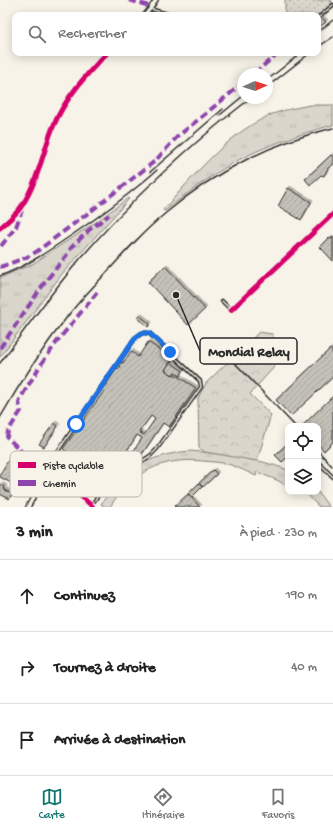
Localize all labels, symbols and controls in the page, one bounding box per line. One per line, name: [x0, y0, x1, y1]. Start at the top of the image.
search box: [12, 12, 321, 56]
icon: search: [26, 23, 48, 45]
text: Rechercher: [58, 25, 126, 43]
north arrow: [237, 68, 273, 104]
callout: Mondial Relay: [200, 338, 297, 364]
route end: [161, 343, 179, 361]
text: Mondial Relay: [208, 345, 290, 362]
route start: [67, 415, 85, 433]
map controls: [285, 423, 321, 495]
button: locate: [285, 423, 321, 459]
legend: [10, 451, 142, 497]
button: layers: [285, 459, 321, 495]
text: Piste cyclable: [42, 461, 104, 473]
text: Chemin: [43, 479, 77, 491]
text: 3 min: [16, 523, 53, 543]
text: À pied · 230 m: [240, 526, 317, 541]
icon: ahead: [16, 585, 38, 607]
text: Continuez: [54, 587, 115, 605]
text: 190 m: [286, 588, 317, 603]
icon: right: [16, 657, 38, 679]
text: Tournez à droite: [54, 659, 156, 677]
text: 40 m: [291, 660, 317, 675]
icon: arrive: [16, 729, 38, 751]
text: Arrivée à destination: [54, 731, 185, 749]
tab: Carte: [39, 786, 65, 822]
tab: Itinéraire: [142, 786, 184, 822]
tab: Favoris: [262, 786, 294, 822]

